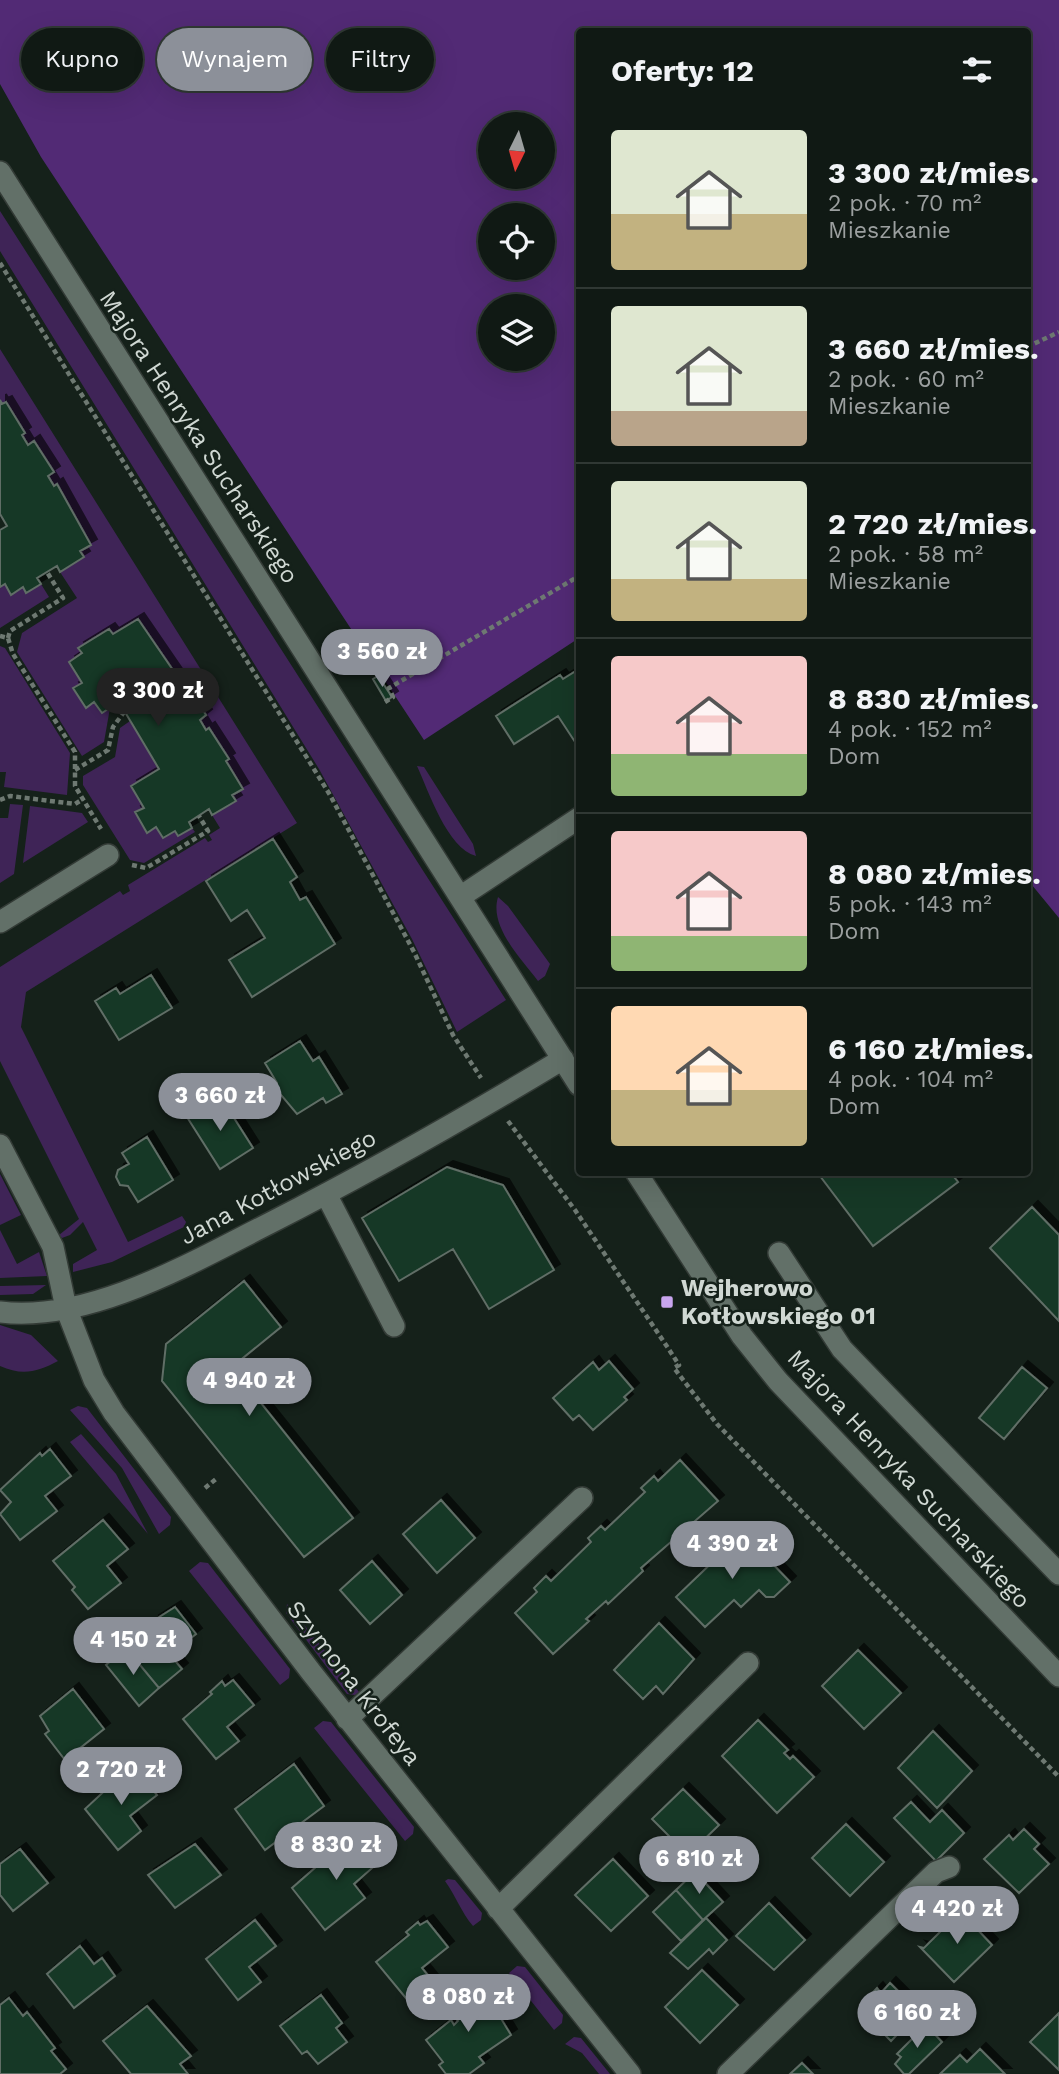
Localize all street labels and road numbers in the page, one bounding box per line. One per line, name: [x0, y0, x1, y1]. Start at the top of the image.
street label: Majora Henryka Sucharskiego: [94, 285, 304, 589]
street label: Jana Kotłowskiego: [175, 1123, 381, 1251]
street label: Majora Henryka Sucharskiego: [782, 1344, 1036, 1614]
street label: Szymona Krofeya: [281, 1595, 427, 1771]

